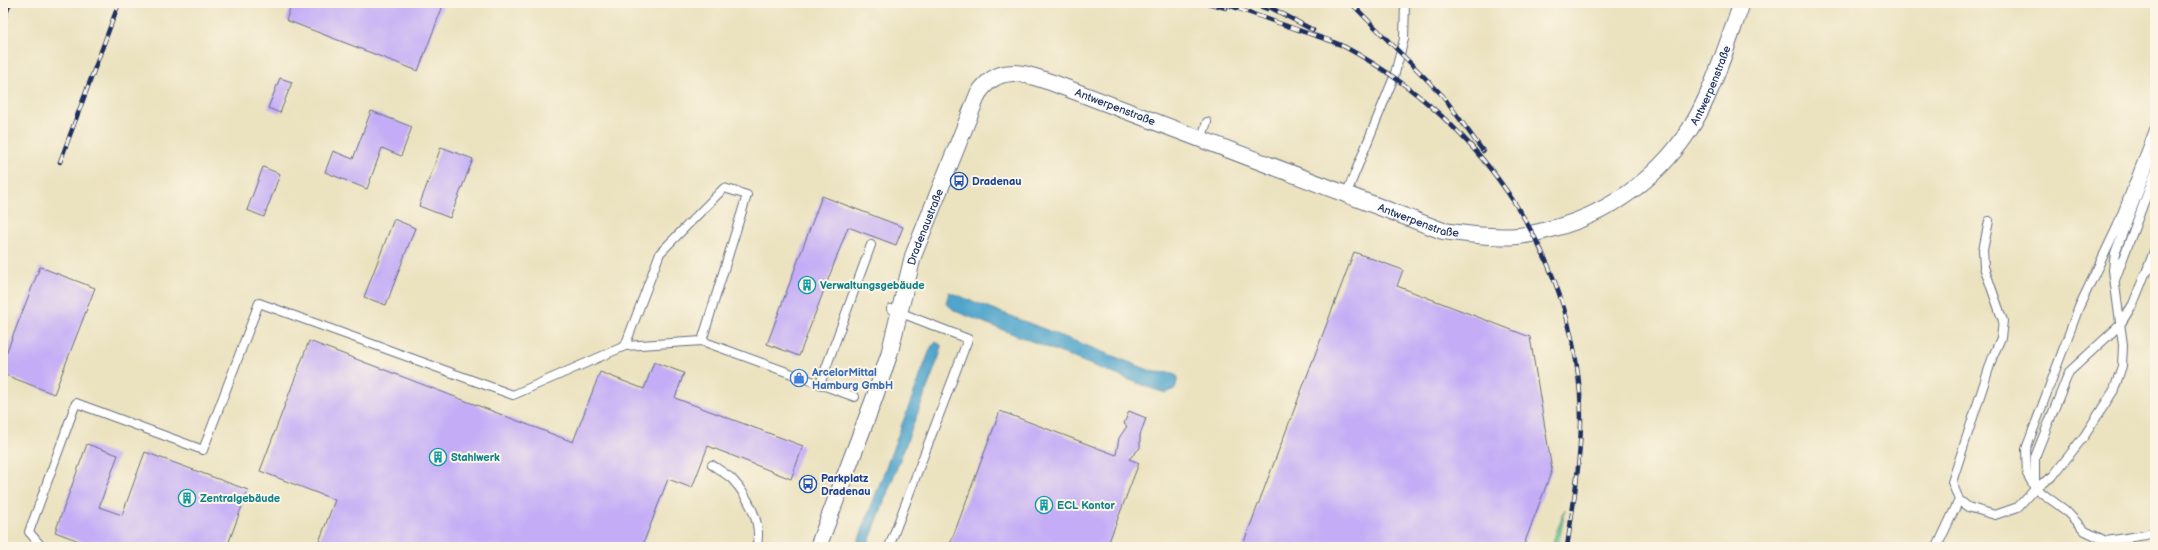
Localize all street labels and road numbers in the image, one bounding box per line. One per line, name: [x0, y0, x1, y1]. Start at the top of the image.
street label: Antwerpenstraße: [1687, 43, 1733, 127]
street label: Antwerpenstraße: [1073, 86, 1158, 128]
street label: Dradenaustraße: [905, 186, 946, 266]
street label: Antwerpenstraße: [1376, 201, 1460, 239]

